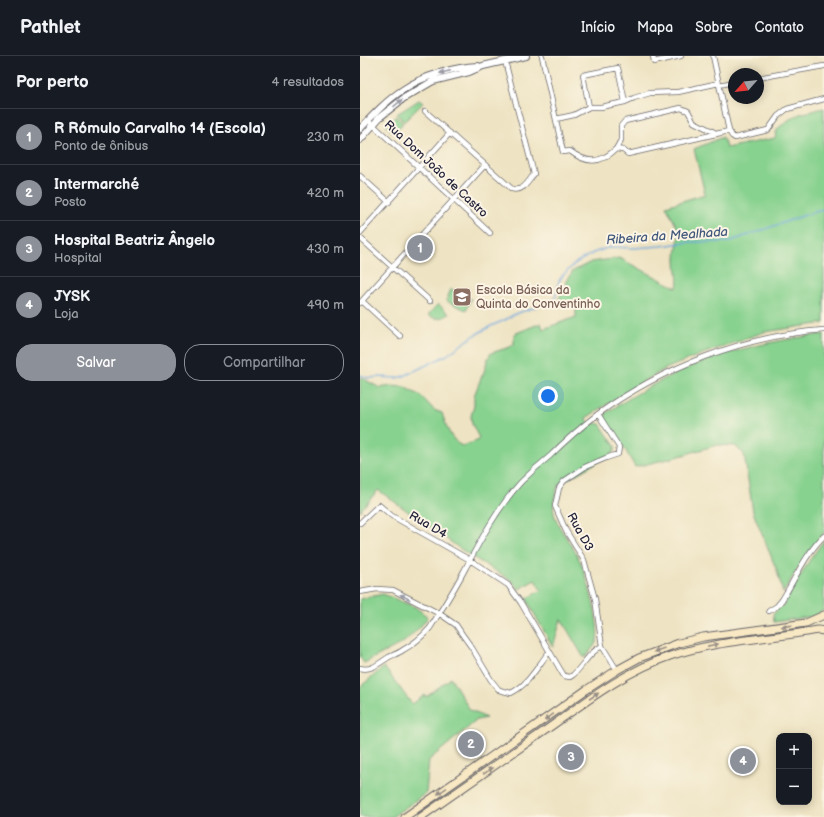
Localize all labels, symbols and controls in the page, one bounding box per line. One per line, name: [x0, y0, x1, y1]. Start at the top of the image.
text: Pathlet: [20, 16, 81, 39]
text: Início: [581, 19, 615, 36]
text: Mapa: [637, 19, 673, 36]
text: Sobre: [695, 19, 733, 36]
text: Contato: [755, 19, 804, 36]
north arrow: [728, 68, 764, 104]
one-way arrow: [439, 69, 451, 75]
text: Por perto: [16, 72, 89, 92]
text: 4 resultados: [272, 74, 344, 90]
one-way arrow: [392, 98, 403, 107]
street label: Rua Dom João de Castro: [381, 117, 491, 221]
text: R Rómulo Carvalho 14 (Escola): [54, 119, 266, 138]
text: 1: [26, 129, 32, 145]
text: 230 m: [307, 129, 344, 145]
text: Ponto de ônibus: [54, 138, 148, 154]
text: Intermarché: [54, 175, 139, 194]
text: 2: [25, 185, 33, 201]
text: 420 m: [306, 185, 344, 201]
text: Posto: [54, 194, 86, 210]
water label: Ribeira da Mealhada: [606, 224, 728, 248]
text: Hospital Beatriz Ângelo: [54, 231, 215, 250]
pin: 1: [407, 233, 433, 263]
text: 3: [25, 241, 33, 257]
text: 430 m: [306, 241, 344, 257]
text: Hospital: [54, 250, 102, 266]
place label: Escola Básica da Quinta do Conventinho: [476, 283, 600, 312]
school or university icon: Escola Básica da Quinta do Conventinho: [451, 286, 473, 308]
text: JYSK: [54, 287, 90, 306]
text: 4: [25, 297, 33, 313]
text: 490 m: [307, 297, 344, 313]
text: Loja: [54, 306, 79, 322]
button: Salvar: [16, 344, 176, 381]
button: Compartilhar: [184, 344, 344, 381]
your location: [538, 386, 558, 406]
street label: Rua D4: [406, 508, 450, 542]
street label: Rua D3: [563, 510, 597, 554]
one-way arrow: [399, 593, 410, 600]
one-way arrow: [781, 623, 793, 629]
one-way arrow: [706, 642, 719, 648]
one-way arrow: [653, 647, 665, 653]
one-way arrow: [589, 692, 599, 700]
one-way arrow: [543, 713, 554, 721]
pin: 2: [458, 729, 484, 759]
map controls: [776, 733, 812, 805]
button: +: [776, 733, 812, 769]
pin: 3: [558, 742, 584, 772]
pin: 4: [730, 746, 756, 776]
one-way arrow: [482, 766, 493, 775]
button: −: [776, 769, 812, 805]
one-way arrow: [437, 787, 447, 795]

